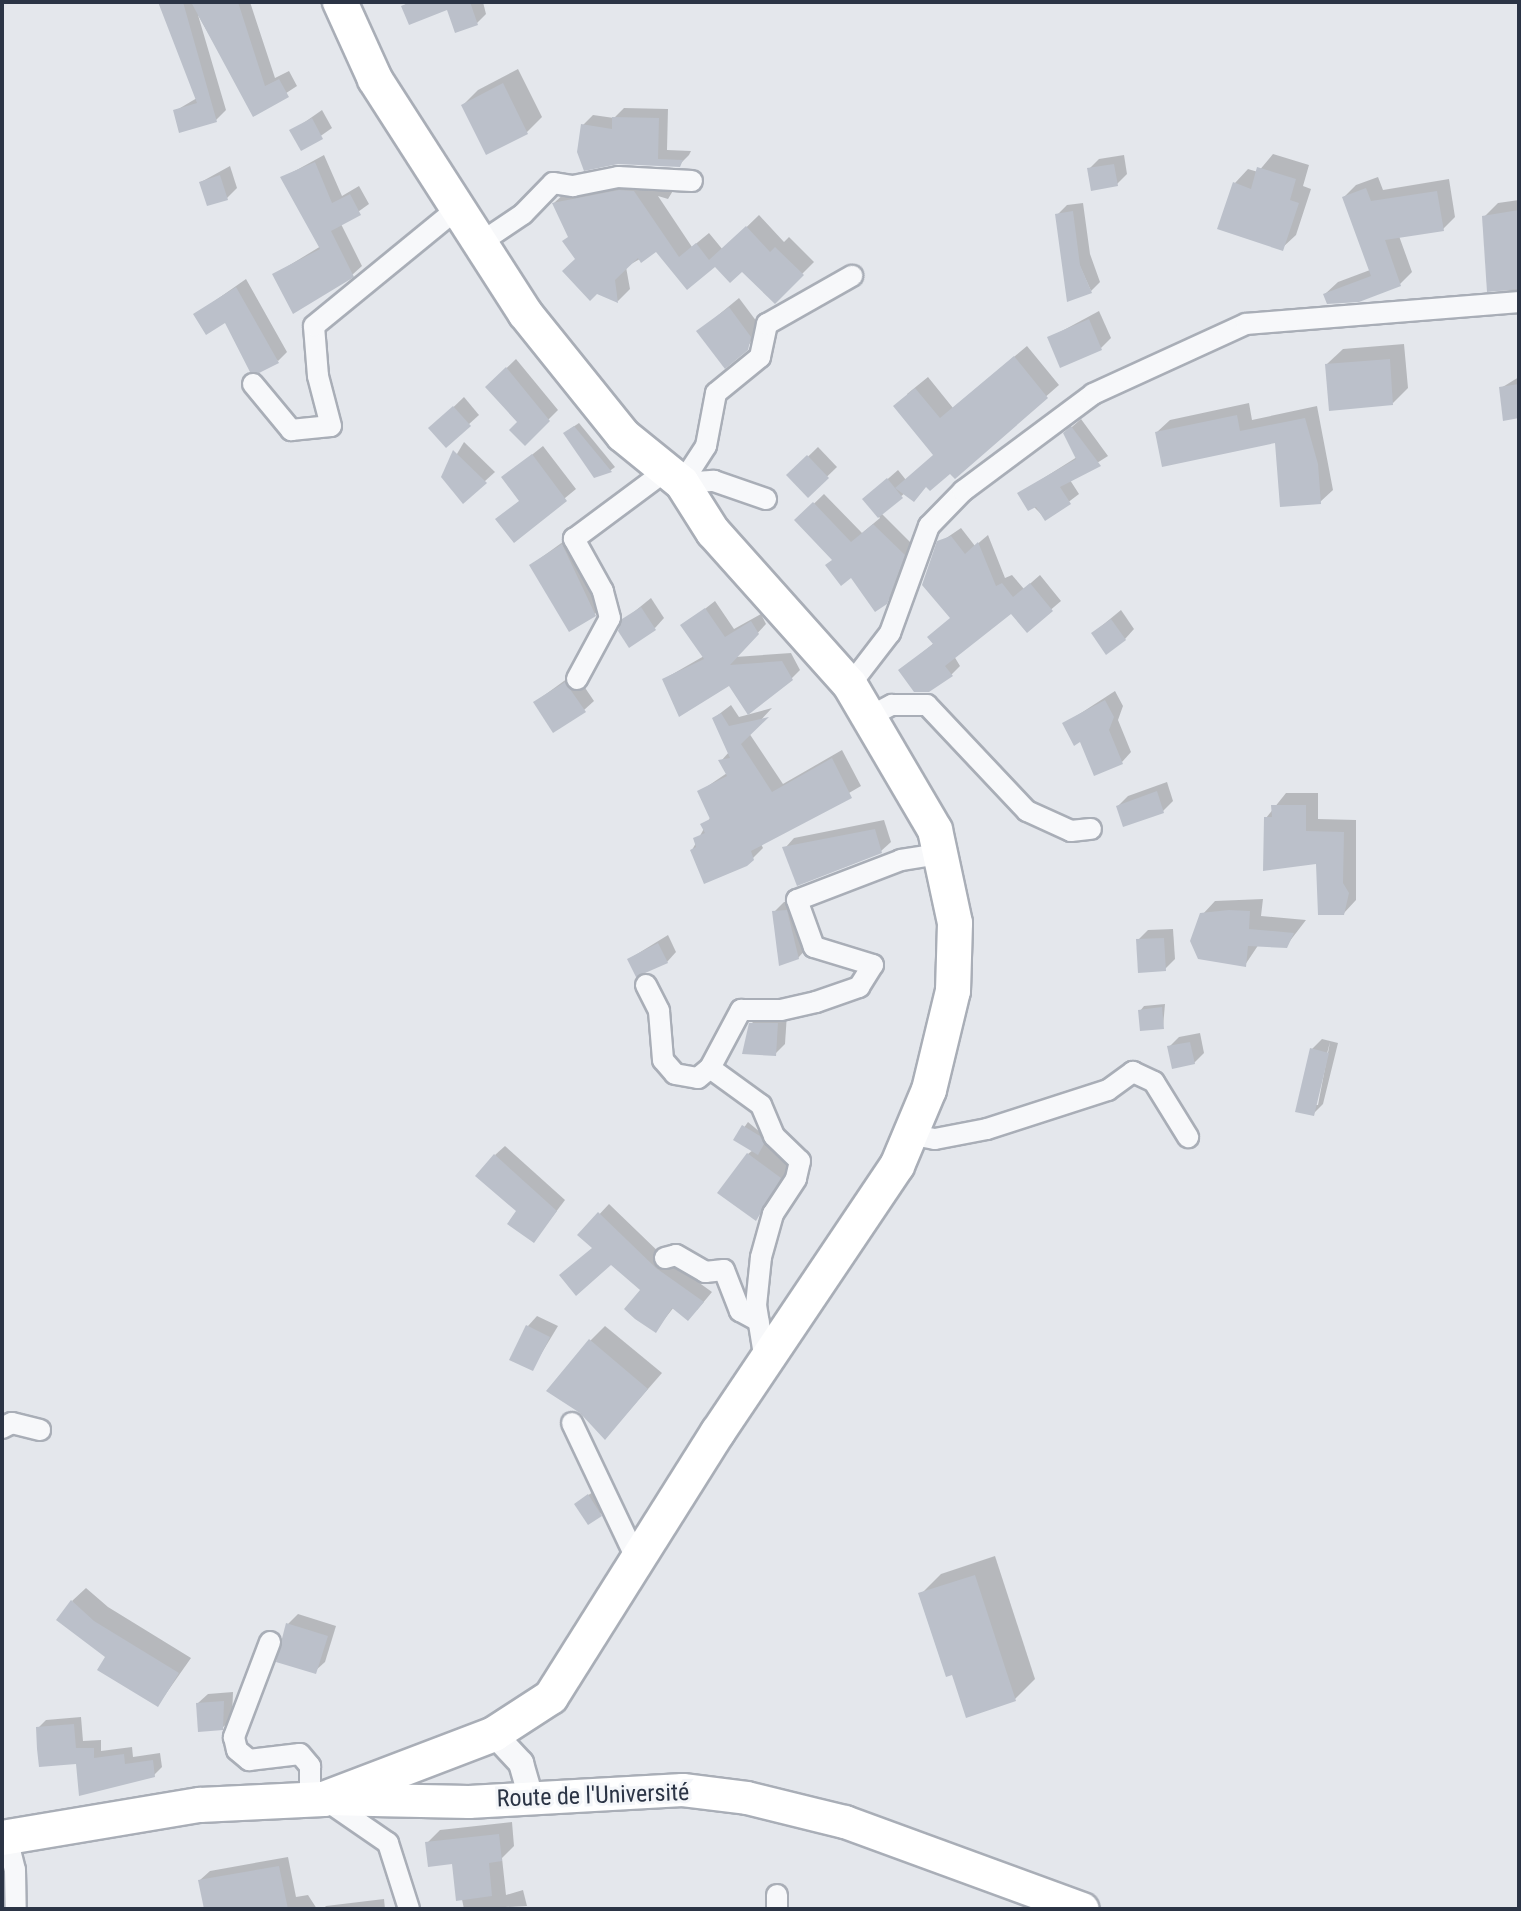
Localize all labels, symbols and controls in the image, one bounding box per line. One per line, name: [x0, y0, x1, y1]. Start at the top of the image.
street label: Route de l'Université: [496, 1778, 690, 1814]

